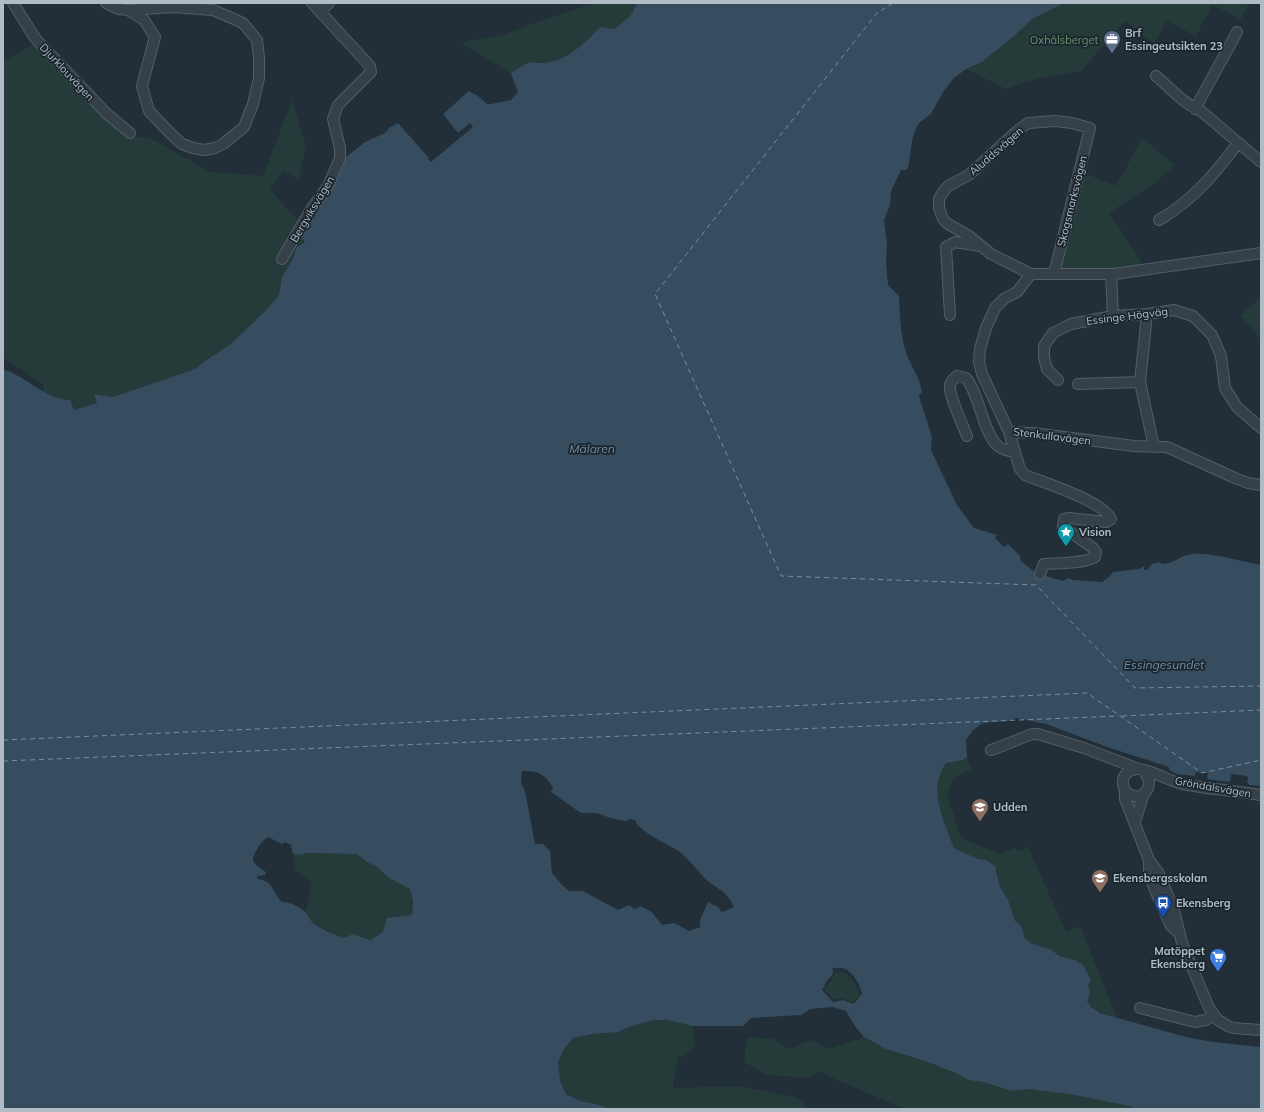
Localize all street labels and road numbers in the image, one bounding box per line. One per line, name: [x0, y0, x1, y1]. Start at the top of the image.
street label: Djurklouvägen: [37, 40, 97, 104]
street label: Aluddsvägen: [966, 124, 1026, 178]
street label: Skogsmarksvägen: [1054, 154, 1090, 248]
street label: Bergviksvägen: [287, 173, 337, 245]
street label: Essinge Högväg: [1085, 304, 1169, 328]
street label: Stenkullavägen: [1012, 424, 1092, 448]
street label: Gröndalsvägen: [1174, 773, 1252, 801]

